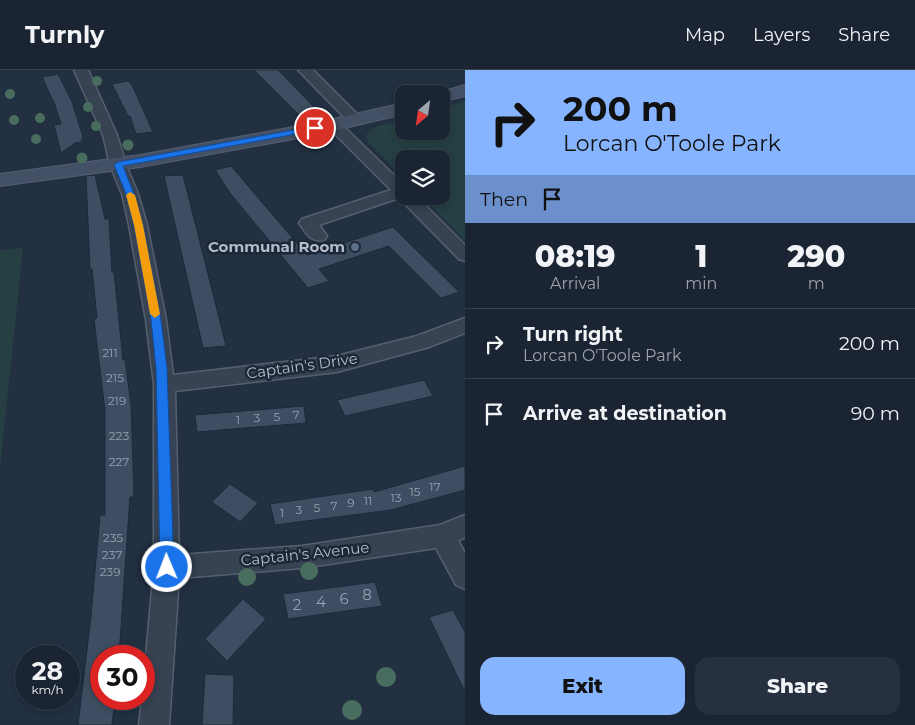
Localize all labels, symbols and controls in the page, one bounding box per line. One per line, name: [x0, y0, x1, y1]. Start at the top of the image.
text: Turnly: [25, 20, 104, 49]
text: Map: [685, 24, 725, 46]
text: Layers: [753, 24, 810, 46]
text: Share: [838, 24, 890, 46]
north arrow: [395, 85, 450, 140]
map controls: [395, 85, 450, 205]
text: 200 m: [563, 87, 678, 130]
icon: right: [480, 90, 545, 155]
pin: [294, 107, 336, 149]
icon: arrive: [301, 114, 329, 142]
text: Lorcan O'Toole Park: [563, 130, 781, 157]
button: layers: [395, 150, 450, 205]
icon: arrive: [538, 185, 566, 213]
text: Then: [480, 188, 528, 211]
place label: Communal Room: [208, 237, 345, 256]
text: 08:19: [535, 238, 616, 275]
text: 1: [695, 238, 707, 275]
text: 290: [787, 238, 845, 275]
marker: Communal Room: [349, 241, 361, 253]
text: Arrival: [550, 274, 600, 293]
text: min: [685, 274, 717, 293]
text: m: [808, 274, 825, 293]
text: Turn right: [523, 323, 623, 346]
icon: right: [480, 330, 508, 358]
text: 200 m: [839, 332, 900, 355]
house number: 211: [102, 345, 118, 360]
text: Lorcan O'Toole Park: [523, 346, 682, 365]
street label: Captain's Drive: [245, 348, 359, 383]
house number: 215: [106, 370, 124, 385]
house number: 219: [108, 393, 126, 408]
icon: arrive: [480, 400, 508, 428]
text: Arrive at destination: [523, 402, 727, 425]
text: 90 m: [851, 402, 900, 425]
house number: 7: [292, 407, 300, 422]
house number: 5: [274, 409, 281, 424]
house number: 3: [254, 410, 261, 425]
house number: 1: [236, 412, 240, 427]
house number: 223: [109, 428, 129, 443]
house number: 227: [109, 454, 129, 469]
house number: 17: [429, 479, 441, 494]
house number: 15: [409, 484, 421, 499]
house number: 13: [390, 490, 402, 505]
house number: 11: [364, 493, 372, 508]
house number: 9: [347, 495, 355, 510]
house number: 7: [330, 498, 338, 513]
house number: 5: [314, 500, 321, 515]
house number: 3: [296, 502, 303, 517]
house number: 1: [280, 505, 284, 520]
house number: 235: [103, 530, 123, 545]
street label: Captain's Avenue: [240, 537, 370, 570]
position arrow: [140, 540, 192, 592]
house number: 237: [102, 547, 122, 562]
house number: 239: [100, 564, 120, 579]
house number: 8: [362, 585, 372, 604]
house number: 6: [339, 589, 349, 608]
house number: 4: [316, 592, 326, 611]
house number: 2: [293, 595, 301, 614]
speed limit sign: 30: [90, 645, 155, 710]
text: 28: [32, 656, 63, 686]
button: Exit: [480, 657, 685, 715]
button: Share: [695, 657, 900, 715]
text: km/h: [31, 682, 64, 697]

